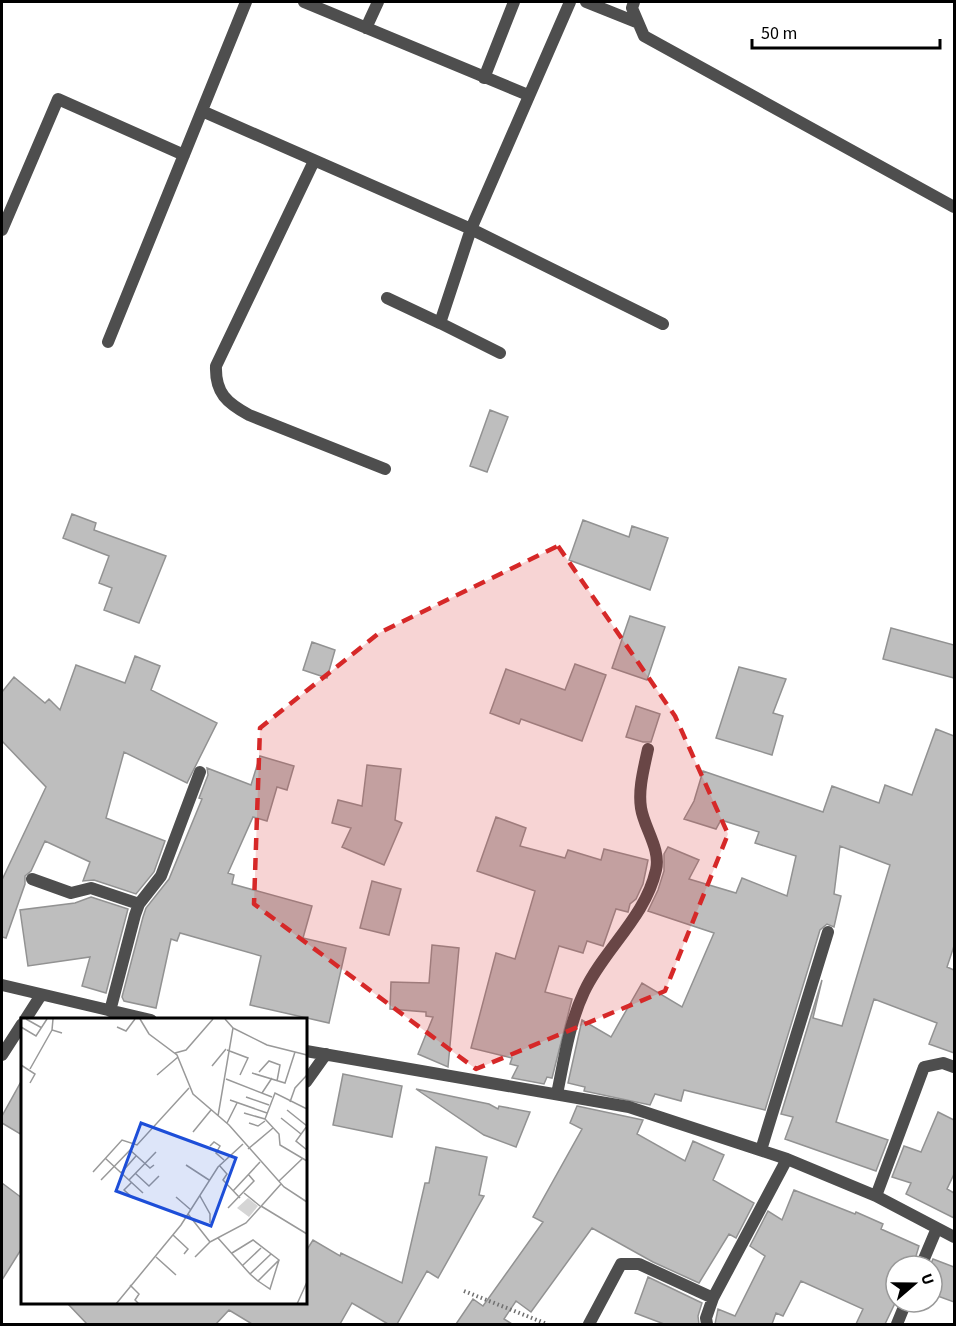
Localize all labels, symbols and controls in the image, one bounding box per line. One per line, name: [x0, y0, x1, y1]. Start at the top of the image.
scale bar: [752, 12, 940, 50]
text: 50 m: [761, 21, 797, 46]
inset map: [21, 1018, 308, 1305]
north arrow: [884, 1254, 944, 1314]
text: U: [915, 1270, 939, 1288]

